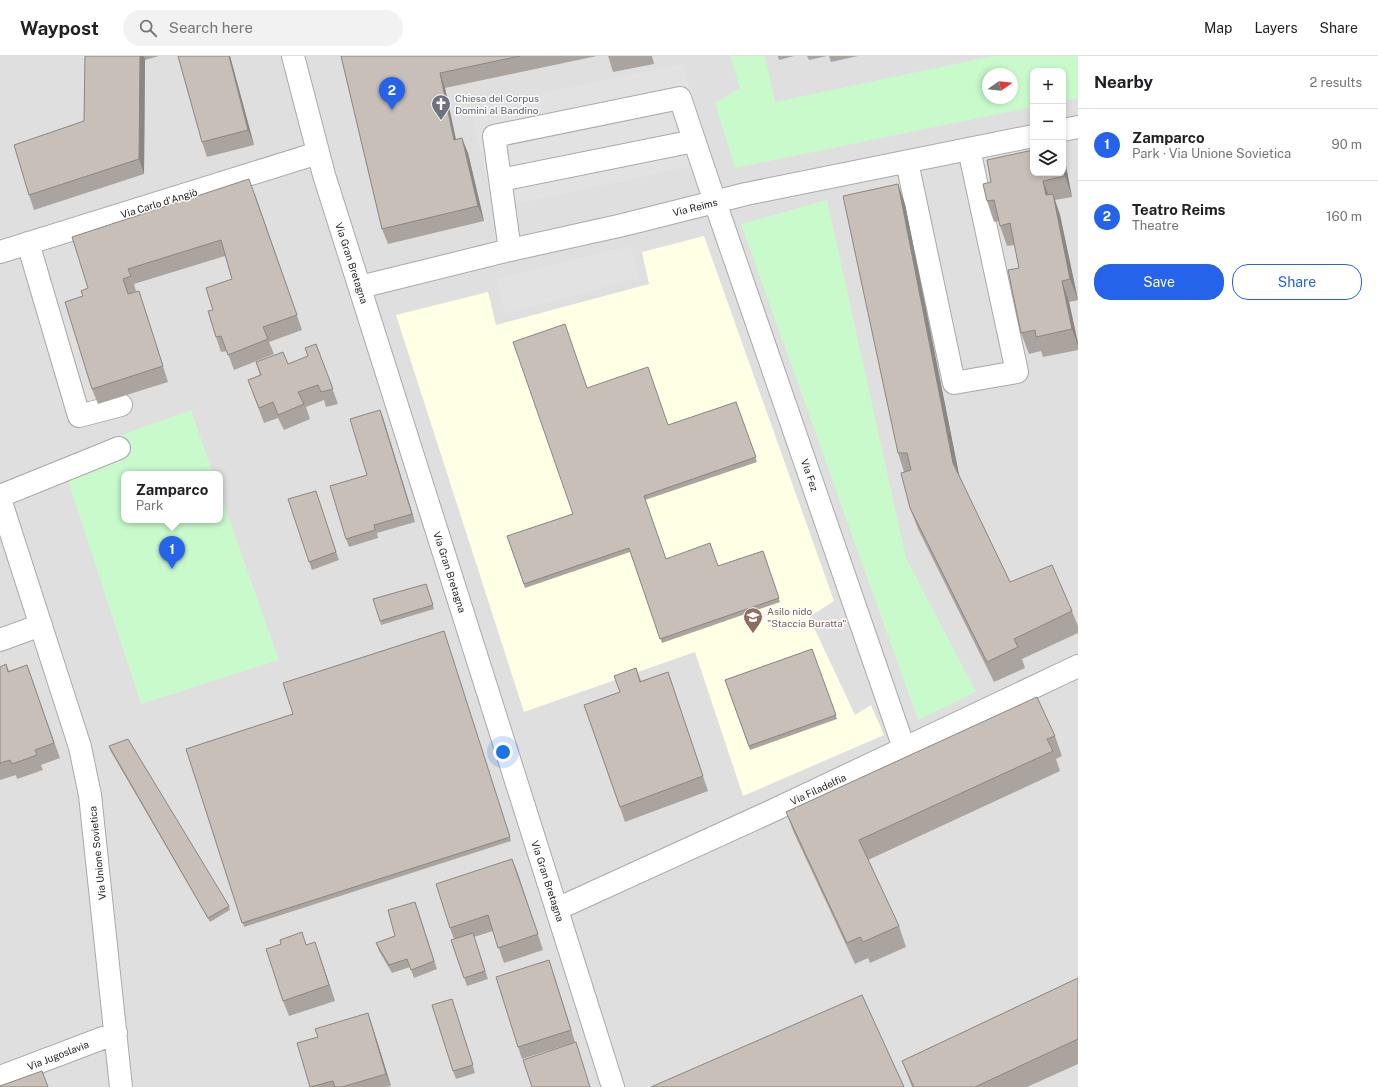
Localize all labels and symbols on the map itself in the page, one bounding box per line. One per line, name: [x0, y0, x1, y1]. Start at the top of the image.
north arrow: [982, 68, 1018, 104]
pin: 2: [379, 77, 405, 110]
place label: Chiesa del Corpus Domini al Bandino: [455, 92, 539, 116]
church icon: Chiesa del Corpus Domini al Bandino: [430, 93, 452, 121]
street label: Via Carlo d'Angiò: [119, 186, 199, 220]
street label: Via Reims: [671, 196, 719, 218]
street label: Via Gran Bretagna: [333, 221, 371, 305]
street label: Via Fez: [799, 457, 821, 493]
street label: Via Gran Bretagna: [431, 530, 469, 614]
pin: 1: [159, 536, 185, 569]
place label: Asilo nido "Staccia Buratta": [767, 605, 846, 629]
school or university icon: Asilo nido "Staccia Buratta": [742, 606, 764, 634]
your location: [493, 742, 513, 762]
street label: Via Filadelfia: [788, 771, 848, 807]
street label: Via Unione Sovietica: [86, 805, 108, 901]
street label: Via Gran Bretagna: [529, 839, 567, 923]
street label: Via Jugoslavia: [26, 1038, 90, 1072]

